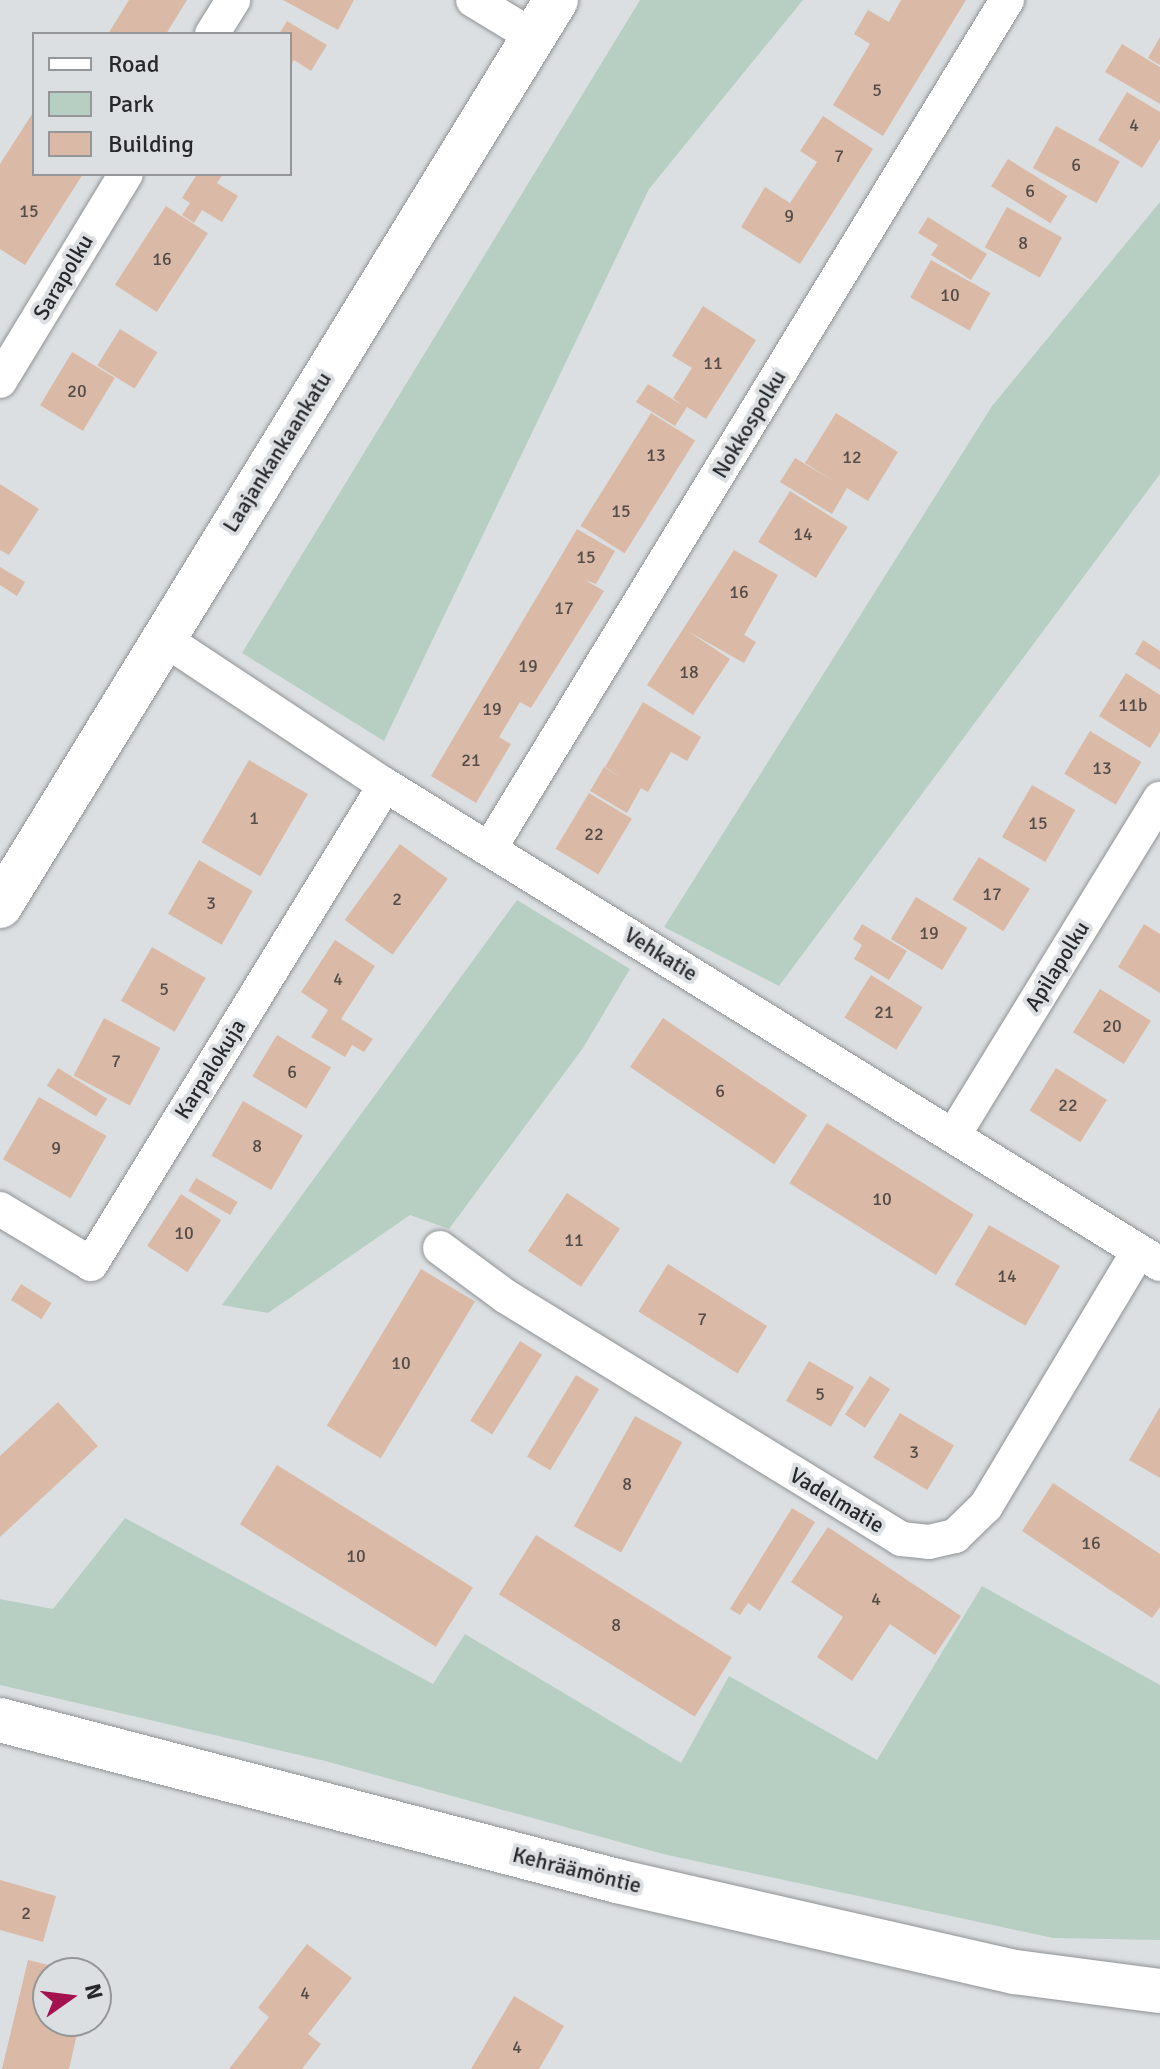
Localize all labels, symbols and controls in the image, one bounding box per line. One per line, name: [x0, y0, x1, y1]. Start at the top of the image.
legend: [32, 32, 292, 176]
text: Road: [108, 49, 159, 79]
house number: 5: [872, 79, 882, 101]
text: Park: [108, 89, 154, 119]
house number: 4: [1129, 114, 1139, 136]
text: Building: [108, 129, 194, 159]
house number: 7: [834, 145, 844, 167]
house number: 6: [1071, 154, 1081, 176]
house number: 6: [1025, 180, 1035, 202]
house number: 15: [19, 200, 39, 222]
house number: 9: [784, 205, 794, 227]
street label: Sarapolku: [27, 230, 99, 324]
house number: 8: [1018, 232, 1028, 254]
house number: 16: [152, 248, 172, 270]
house number: 10: [940, 284, 960, 306]
house number: 11: [703, 352, 723, 374]
street label: Nokkospolku: [706, 365, 792, 483]
street label: Laajankankaankatu: [217, 367, 337, 537]
house number: 20: [67, 380, 87, 402]
house number: 13: [646, 444, 666, 466]
house number: 12: [842, 446, 862, 468]
house number: 15: [611, 500, 631, 522]
house number: 14: [793, 523, 813, 545]
house number: 15: [576, 546, 596, 568]
house number: 16: [729, 581, 749, 603]
house number: 17: [554, 597, 574, 619]
house number: 19: [518, 655, 538, 677]
house number: 18: [679, 661, 699, 683]
house number: 11b: [1119, 694, 1147, 716]
house number: 19: [482, 698, 502, 720]
house number: 21: [461, 749, 481, 771]
house number: 13: [1092, 757, 1112, 779]
house number: 1: [249, 807, 259, 829]
house number: 15: [1028, 812, 1048, 834]
house number: 22: [584, 823, 604, 845]
house number: 17: [982, 883, 1002, 905]
house number: 2: [392, 888, 402, 910]
house number: 3: [206, 892, 216, 914]
street label: Apilapolku: [1019, 916, 1095, 1016]
street label: Vehkatie: [620, 921, 702, 987]
house number: 19: [919, 922, 939, 944]
house number: 4: [333, 968, 343, 990]
house number: 5: [159, 978, 169, 1000]
house number: 21: [874, 1001, 894, 1023]
street label: Karpalokuja: [169, 1014, 251, 1124]
house number: 20: [1102, 1015, 1122, 1037]
house number: 7: [111, 1050, 121, 1072]
house number: 6: [287, 1061, 297, 1083]
house number: 6: [715, 1080, 725, 1102]
house number: 22: [1058, 1094, 1078, 1116]
house number: 8: [252, 1135, 262, 1157]
house number: 9: [51, 1137, 61, 1159]
house number: 10: [872, 1188, 892, 1210]
house number: 10: [174, 1222, 194, 1244]
house number: 11: [564, 1229, 584, 1251]
house number: 14: [997, 1265, 1017, 1287]
house number: 7: [697, 1308, 707, 1330]
house number: 10: [391, 1352, 411, 1374]
house number: 5: [815, 1383, 825, 1405]
house number: 3: [909, 1441, 919, 1463]
street label: Vadelmatie: [785, 1462, 889, 1538]
house number: 8: [622, 1473, 632, 1495]
house number: 16: [1081, 1532, 1101, 1554]
house number: 10: [346, 1545, 366, 1567]
house number: 4: [871, 1588, 881, 1610]
house number: 8: [611, 1614, 621, 1636]
street label: Kehräämöntie: [510, 1841, 644, 1899]
house number: 2: [21, 1902, 31, 1924]
north arrow: [32, 1957, 112, 2037]
text: N: [79, 1981, 109, 2002]
house number: 4: [300, 1982, 310, 2004]
house number: 4: [512, 2036, 522, 2058]

